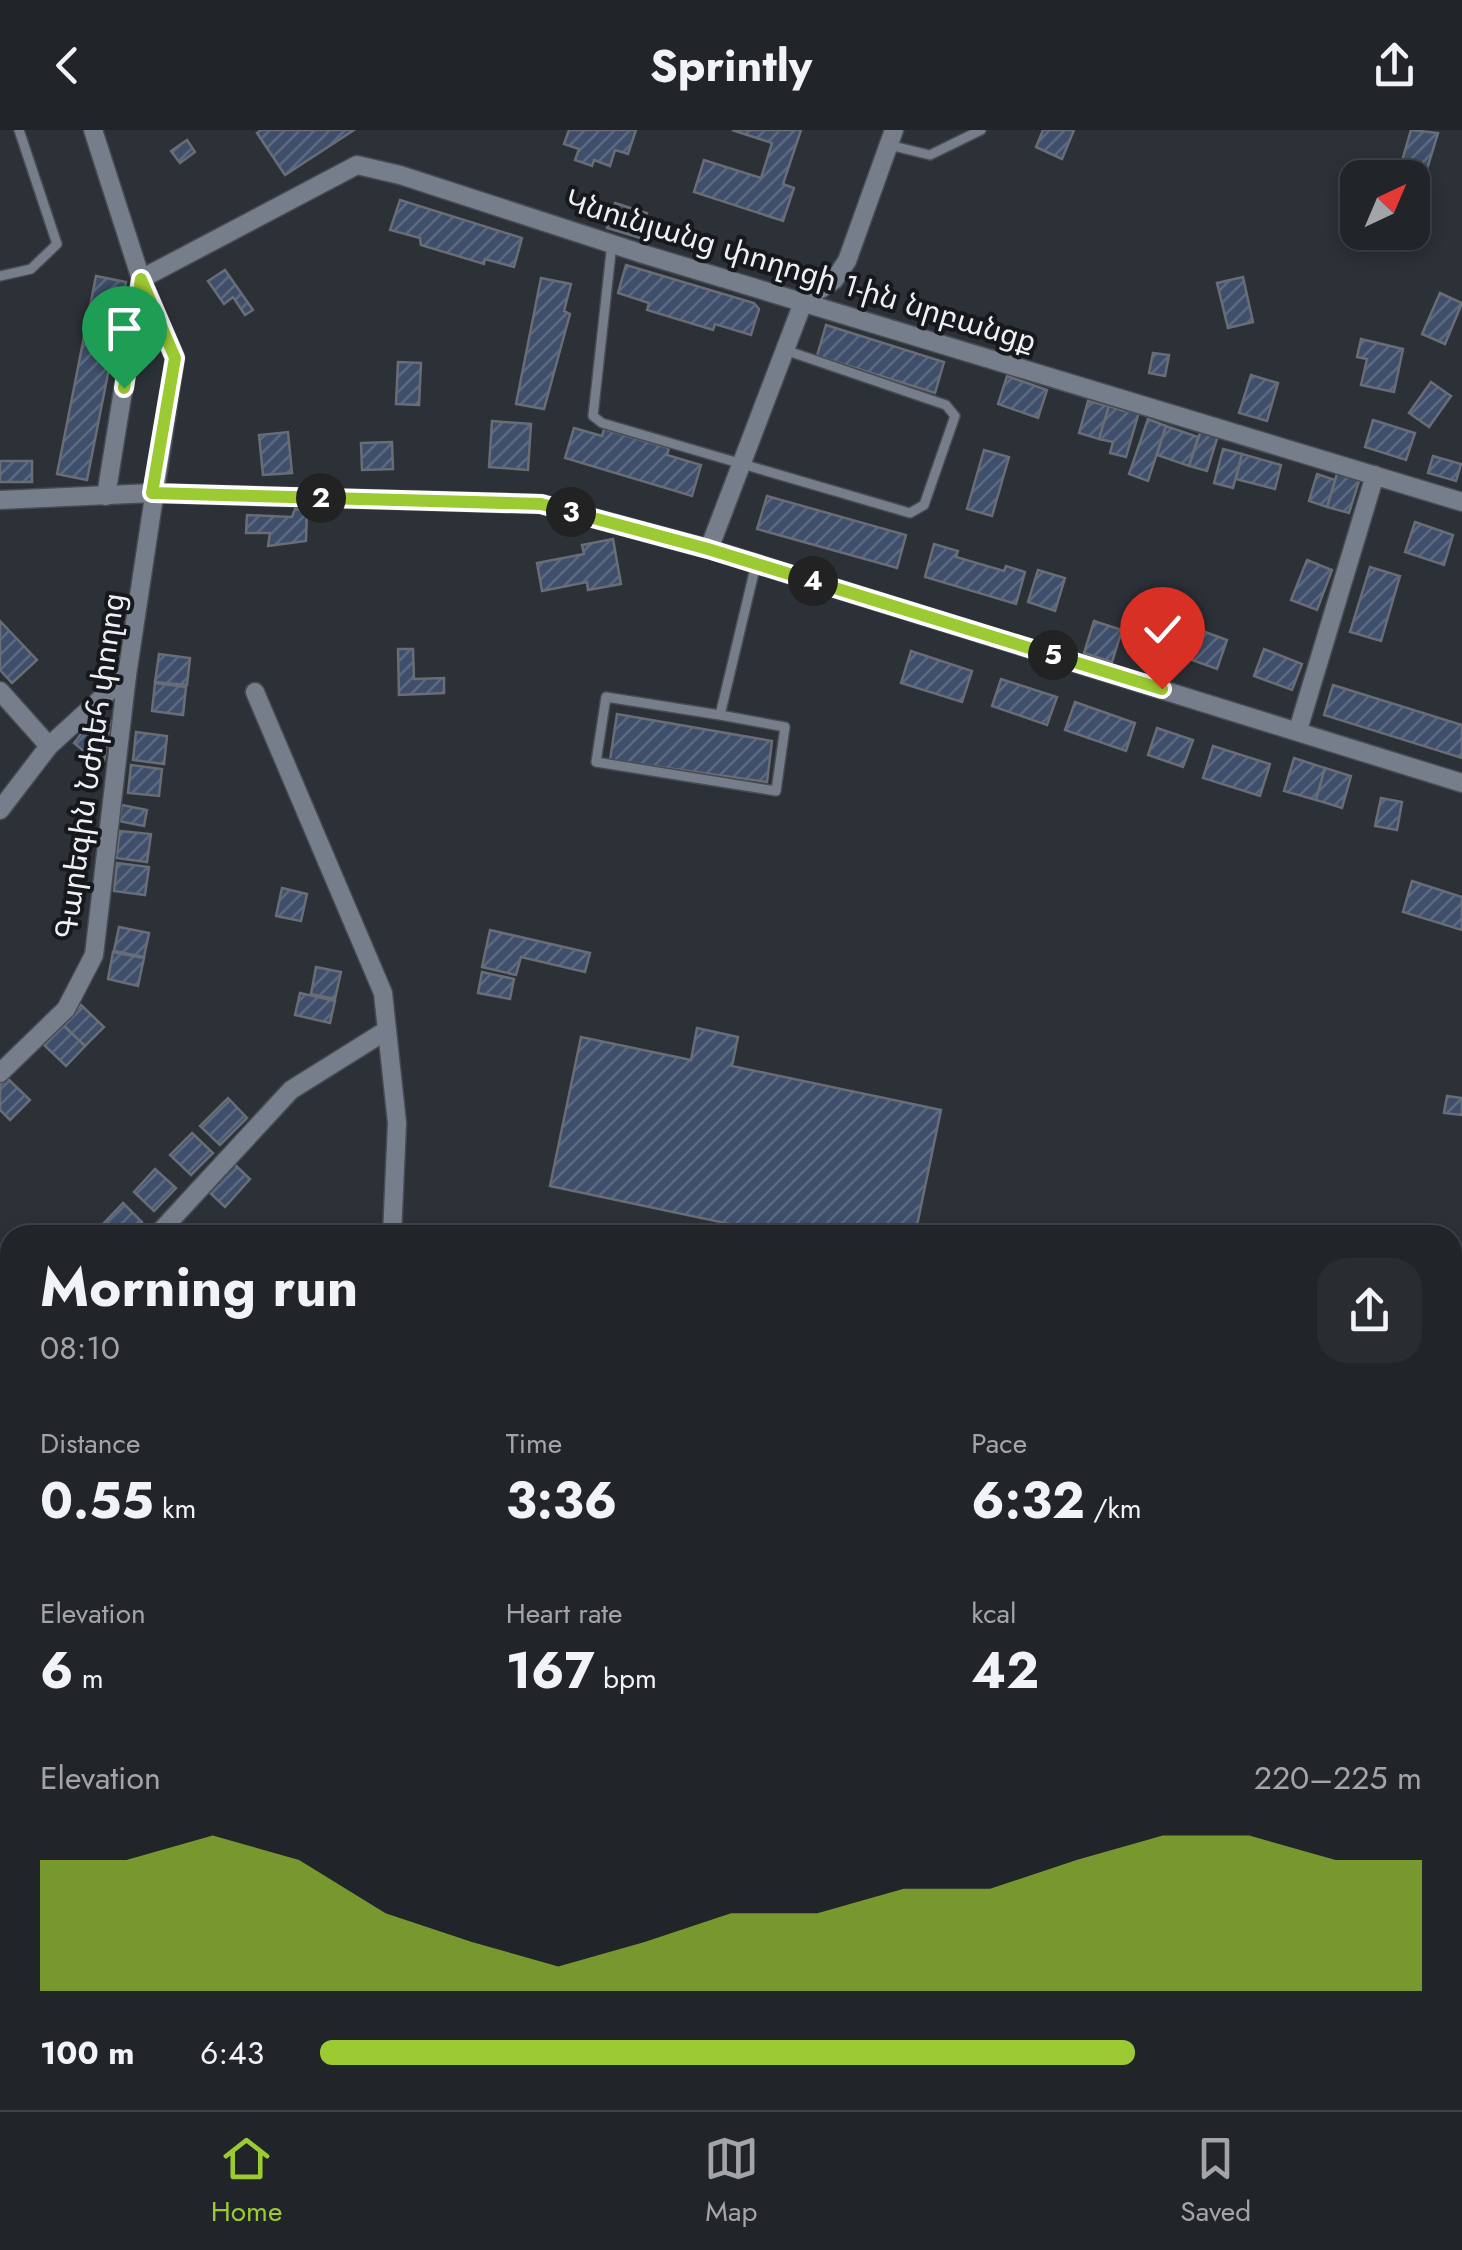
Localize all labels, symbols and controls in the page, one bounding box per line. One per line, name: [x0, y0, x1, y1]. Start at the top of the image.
text: Sprintly: [650, 33, 812, 98]
icon: back: [40, 38, 95, 93]
icon: share: [1367, 38, 1422, 93]
north arrow: [1340, 160, 1430, 250]
map controls: [1340, 160, 1430, 250]
street label: Կնունյանց փողոցի 1-ին նրբանցք: [560, 178, 1042, 363]
pin: [82, 286, 167, 389]
icon: arrive: [97, 301, 152, 356]
pin: 2: [296, 473, 346, 523]
text: 2: [312, 477, 330, 518]
pin: 3: [546, 487, 596, 537]
text: 3: [562, 491, 580, 532]
pin: 4: [788, 556, 838, 606]
text: 4: [803, 560, 823, 601]
pin: [1120, 587, 1205, 690]
street label: Գարեգին Նժդեհ փողոց: [44, 590, 135, 942]
icon: check: [1135, 602, 1190, 657]
pin: 5: [1028, 630, 1078, 680]
text: 5: [1044, 634, 1062, 675]
text: Morning run: [40, 1247, 358, 1327]
button: share: [1317, 1258, 1422, 1363]
text: 08:10: [40, 1325, 120, 1371]
text: Distance: [40, 1423, 140, 1464]
text: Time: [506, 1423, 562, 1464]
text: Pace: [971, 1423, 1027, 1464]
text: 0.55: [40, 1464, 154, 1537]
text: 3:36: [506, 1464, 617, 1537]
text: 6:32: [971, 1464, 1085, 1537]
text: km: [154, 1488, 196, 1529]
text: /km: [1085, 1488, 1142, 1529]
text: Elevation: [40, 1593, 146, 1634]
text: Heart rate: [506, 1593, 623, 1634]
text: kcal: [971, 1593, 1017, 1634]
text: 6: [40, 1634, 73, 1707]
text: 167: [506, 1634, 595, 1707]
text: 42: [971, 1634, 1039, 1707]
text: m: [73, 1658, 104, 1699]
text: bpm: [595, 1658, 657, 1699]
text: Elevation: [40, 1755, 161, 1801]
text: 220–225 m: [1254, 1755, 1422, 1801]
text: 100 m: [40, 2030, 135, 2076]
text: 6:43: [200, 2030, 264, 2076]
tab: Home: [211, 2131, 282, 2232]
tab: Map: [704, 2131, 759, 2232]
tab: Saved: [1180, 2131, 1251, 2232]

